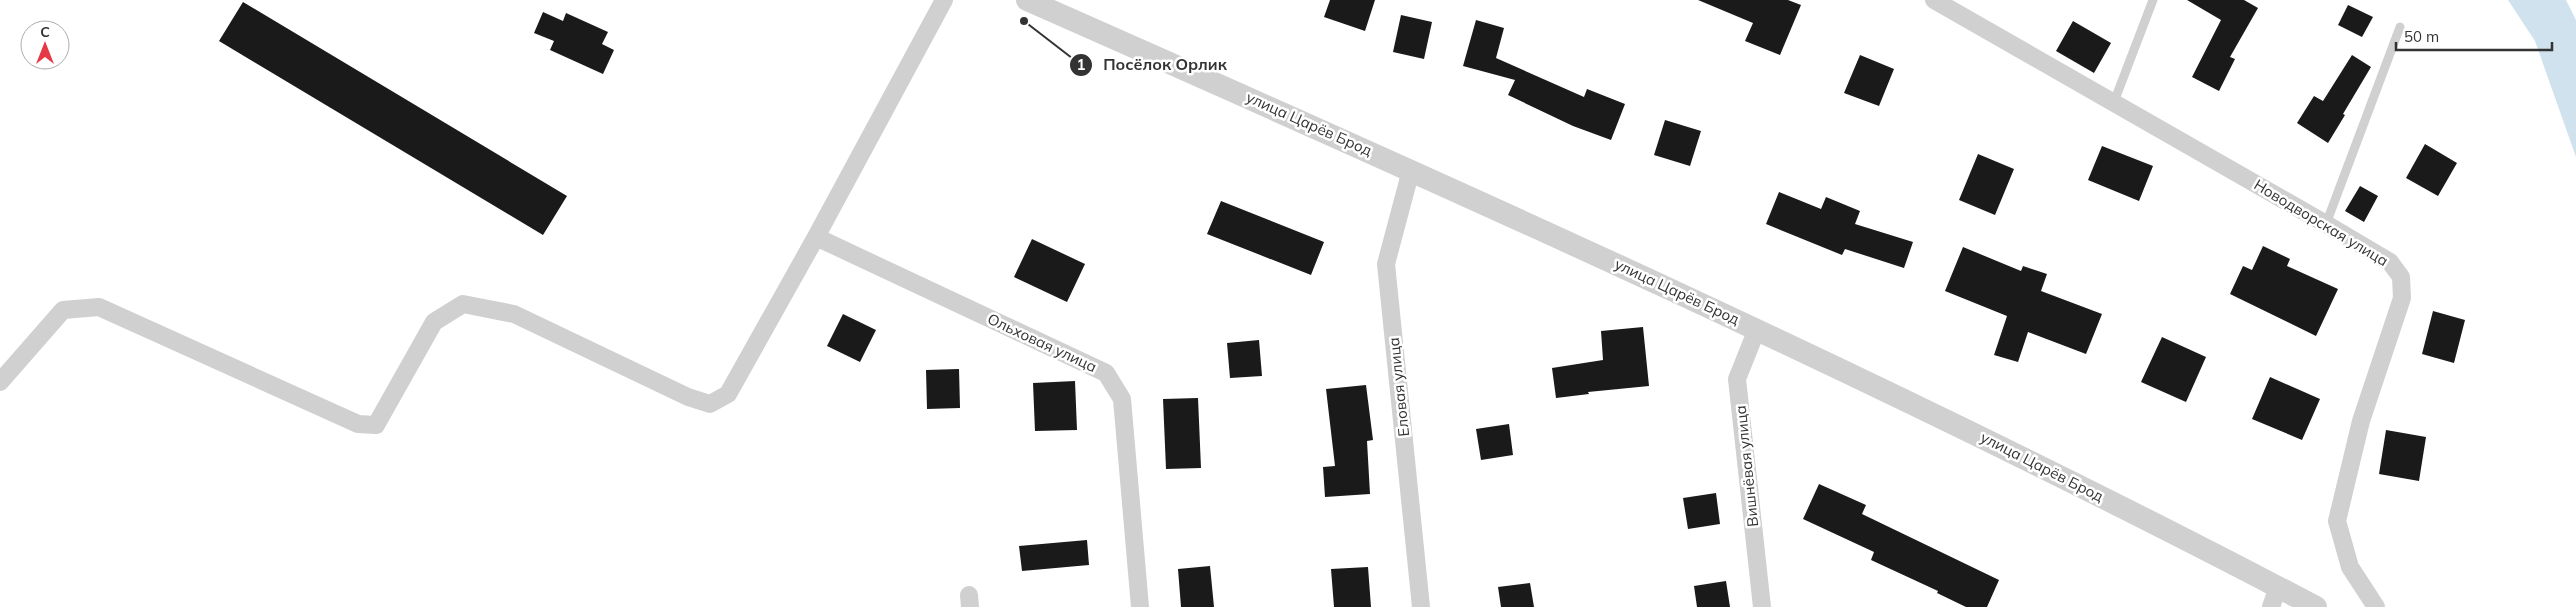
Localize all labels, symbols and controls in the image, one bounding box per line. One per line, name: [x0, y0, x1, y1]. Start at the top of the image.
north arrow: [20, 20, 70, 70]
scale bar: [2396, 20, 2552, 52]
text: С: [40, 23, 50, 41]
text: 50 m: [2404, 27, 2439, 46]
callout: Посёлок Орлик: [1068, 49, 1237, 80]
text: Посёлок Орлик: [1103, 54, 1228, 74]
text: 1: [1076, 55, 1086, 74]
street label: улица Царёв Брод: [1243, 87, 1375, 160]
street label: Новодворская улица: [2251, 175, 2392, 270]
street label: улица Царёв Брод: [1612, 254, 1743, 329]
street label: Ольховая улица: [984, 309, 1100, 376]
street label: Еловая улица: [1384, 336, 1413, 438]
street label: Вишнёвая улица: [1731, 404, 1762, 528]
street label: улица Царёв Брод: [1977, 427, 2107, 506]

